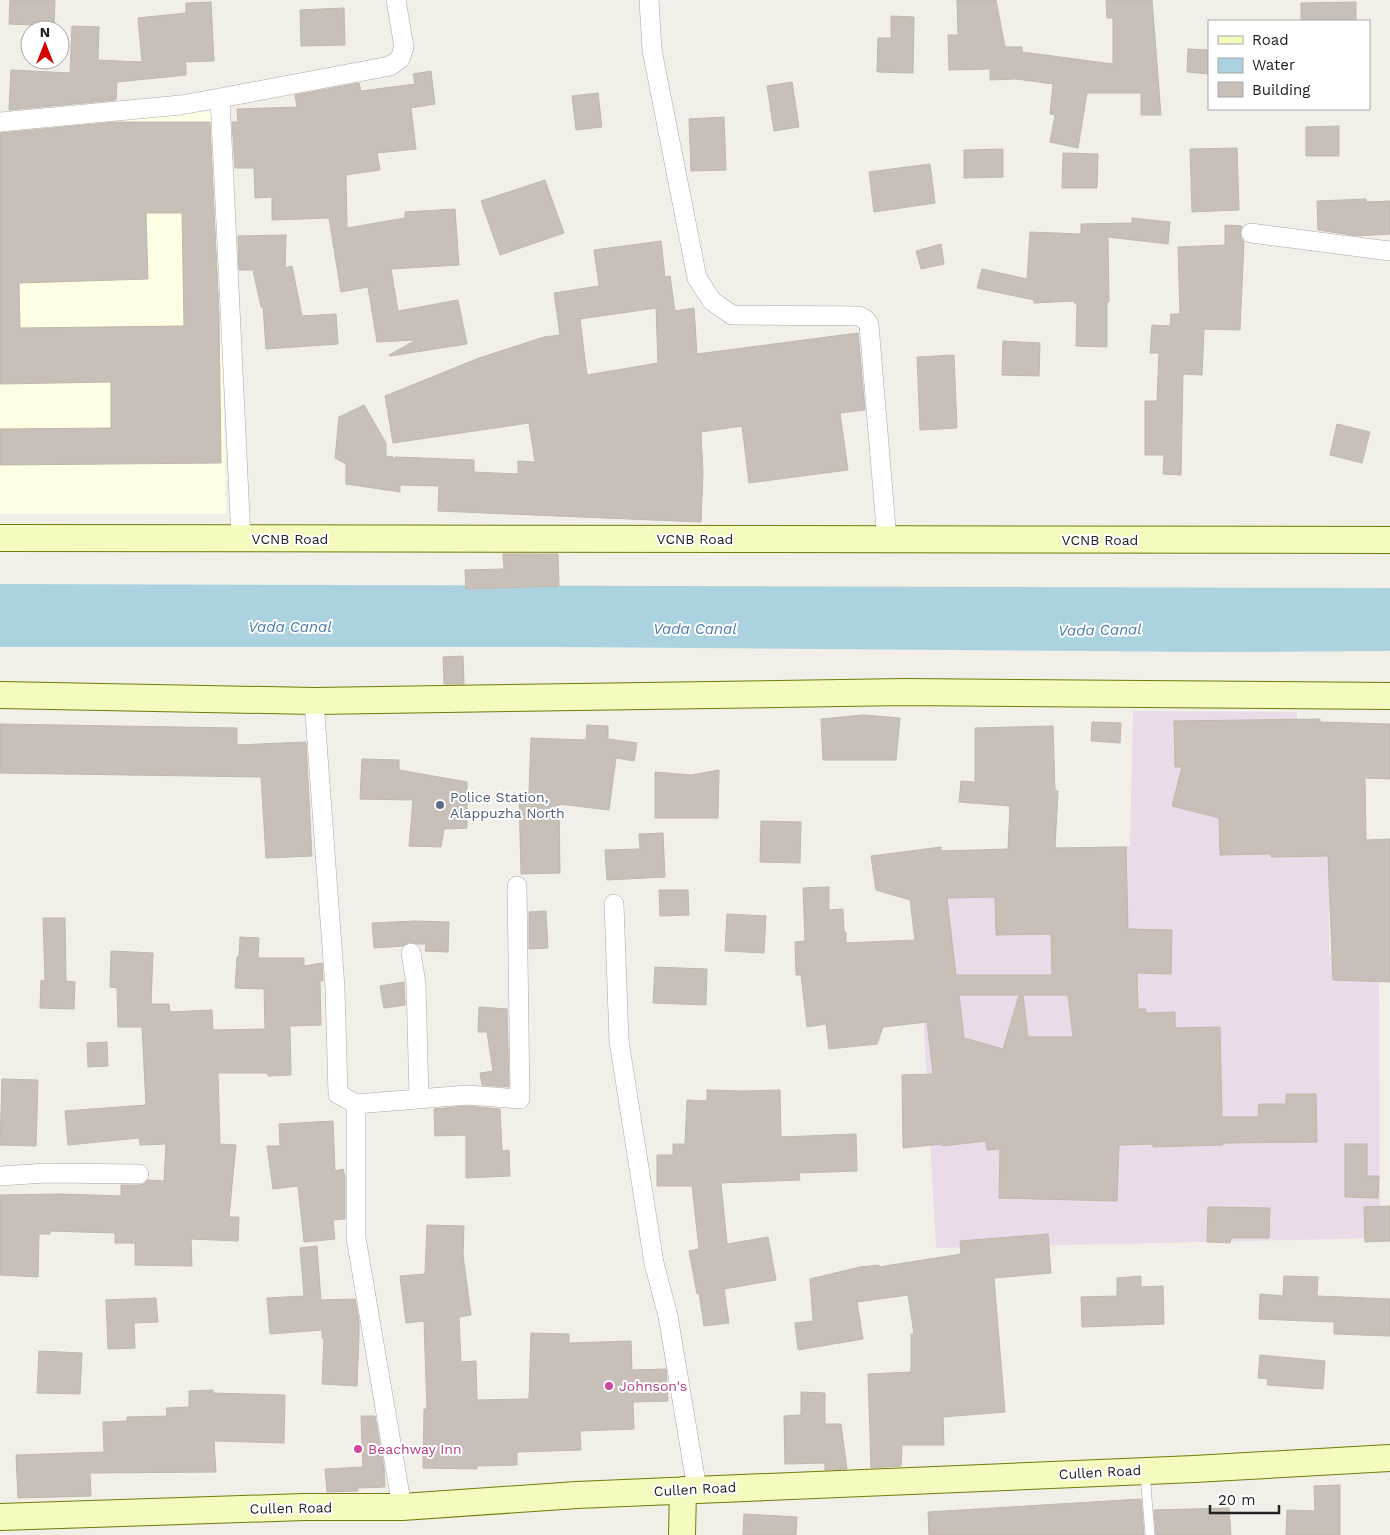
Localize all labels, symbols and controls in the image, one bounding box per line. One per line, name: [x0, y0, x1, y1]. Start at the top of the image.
north arrow: [20, 20, 70, 70]
legend: [1208, 20, 1370, 110]
text: N: [40, 24, 50, 40]
text: Road: [1252, 31, 1289, 49]
text: Water: [1252, 56, 1295, 74]
text: Building: [1252, 81, 1310, 99]
street label: VCNB Road: [252, 531, 328, 547]
street label: VCNB Road: [657, 531, 733, 547]
street label: VCNB Road: [1062, 532, 1138, 548]
water label: Vada Canal: [248, 618, 332, 636]
water label: Vada Canal: [653, 620, 737, 638]
water label: Vada Canal: [1058, 620, 1142, 640]
place label: Police Station, Alappuzha North: [450, 789, 565, 821]
marker: Police Station, Alappuzha North: [434, 799, 446, 811]
place label: Johnson's: [619, 1378, 687, 1394]
marker: Johnson's: [603, 1380, 615, 1392]
place label: Beachway Inn: [368, 1441, 462, 1457]
marker: Beachway Inn: [352, 1443, 364, 1455]
street label: Cullen Road: [1058, 1462, 1142, 1482]
street label: Cullen Road: [653, 1479, 737, 1499]
scale bar: [1210, 1482, 1279, 1514]
text: 20 m: [1218, 1491, 1256, 1509]
street label: Cullen Road: [250, 1499, 332, 1517]

